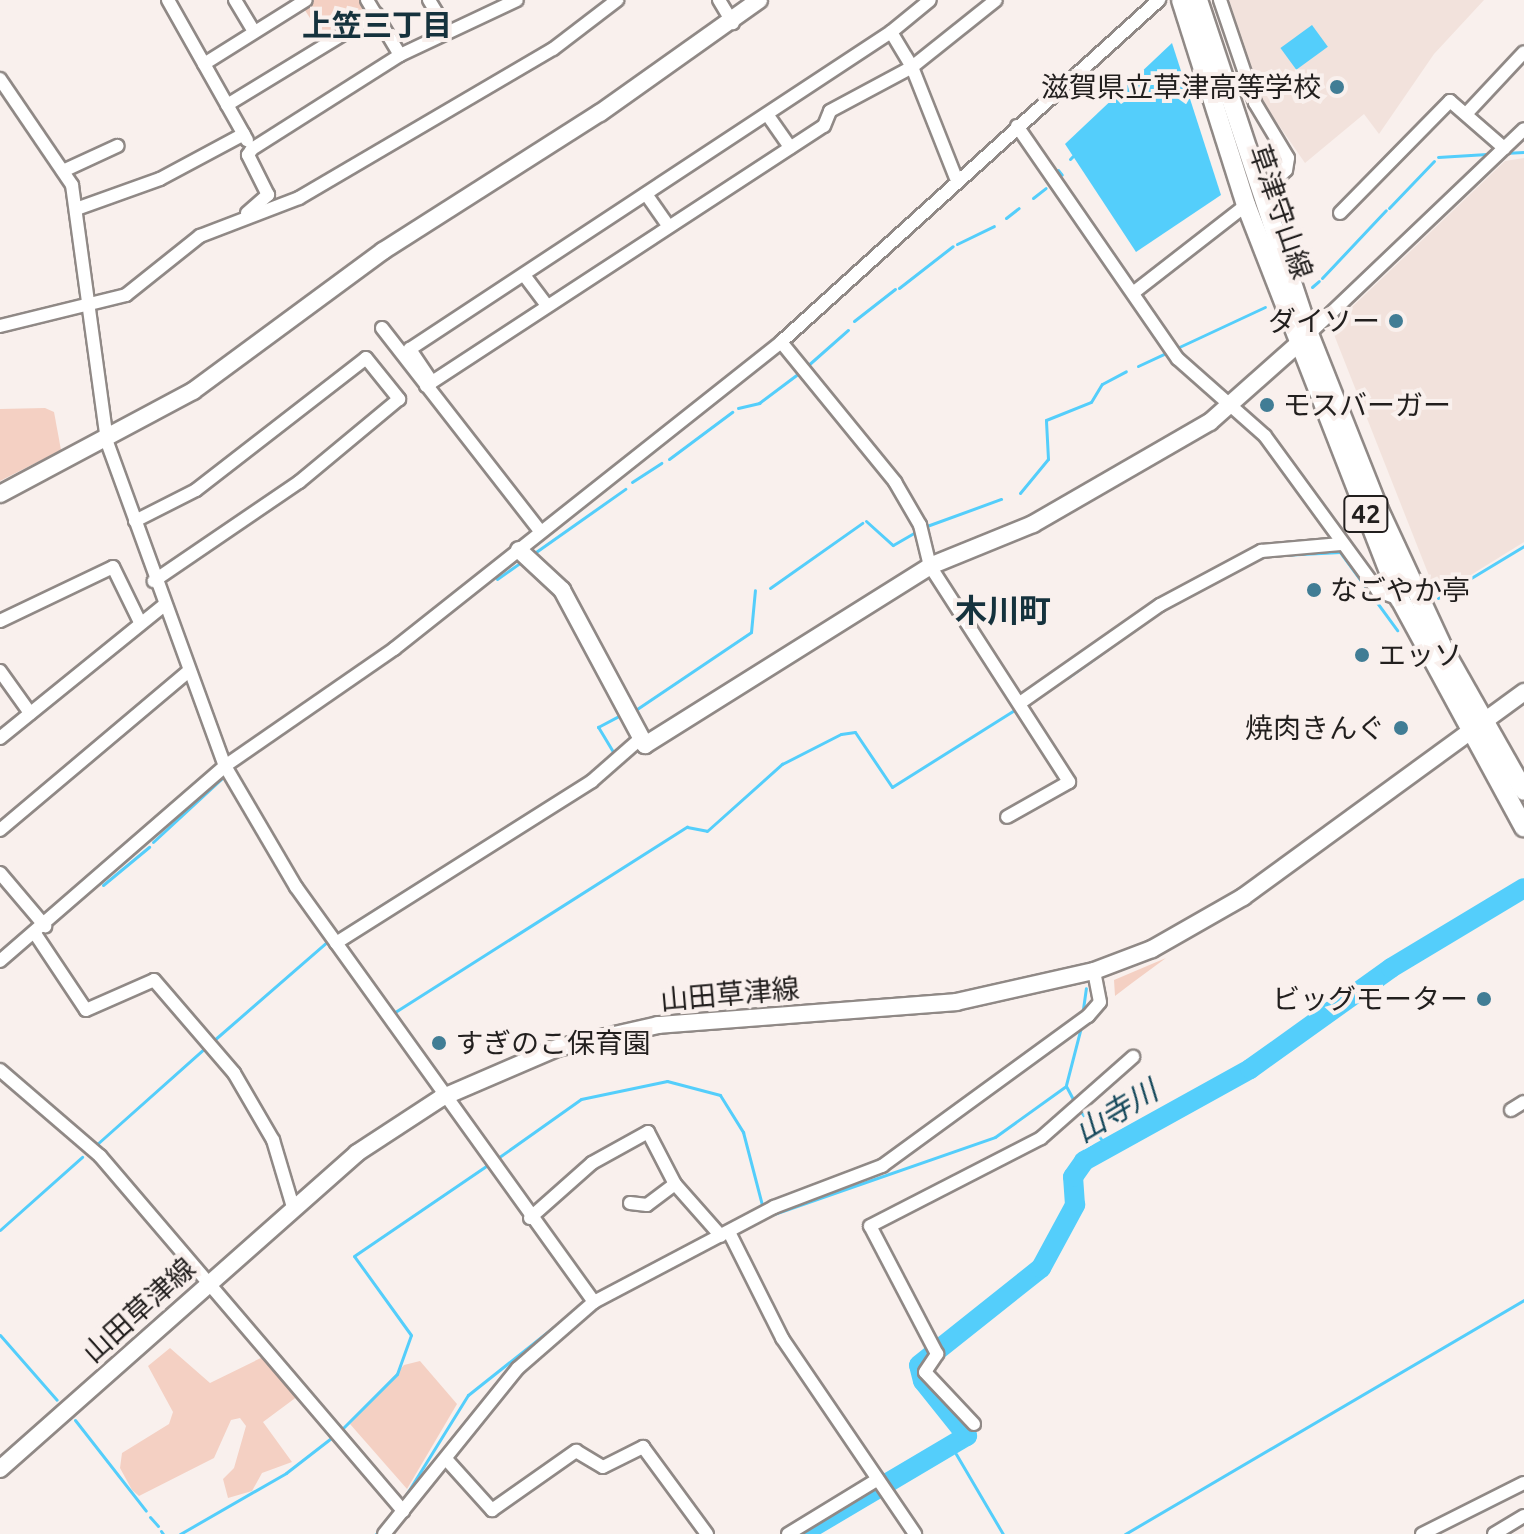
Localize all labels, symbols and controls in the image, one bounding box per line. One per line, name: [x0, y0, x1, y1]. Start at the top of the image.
district label: 上笠三丁目: [302, 7, 452, 43]
place label: 滋賀県立草津高等学校: [1041, 70, 1321, 104]
marker: 滋賀県立草津高等学校: [1328, 78, 1346, 96]
street label: 草津守山線: [1242, 140, 1320, 284]
place label: ダイソー: [1268, 304, 1380, 338]
marker: ダイソー: [1387, 312, 1405, 330]
place label: モスバーガー: [1283, 388, 1451, 422]
marker: モスバーガー: [1258, 396, 1276, 414]
road number: 42: [1342, 492, 1390, 536]
place label: なごやか亭: [1330, 573, 1470, 607]
marker: なごやか亭: [1305, 581, 1323, 599]
district label: 木川町: [955, 591, 1051, 629]
place label: エッソ: [1378, 638, 1462, 672]
marker: エッソ: [1353, 646, 1371, 664]
place label: 焼肉きんぐ: [1245, 711, 1385, 745]
marker: 焼肉きんぐ: [1392, 719, 1410, 737]
street label: 山田草津線: [659, 971, 801, 1017]
place label: ビッグモーター: [1272, 982, 1468, 1016]
marker: ビッグモーター: [1475, 990, 1493, 1008]
place label: すぎのこ保育園: [455, 1026, 651, 1060]
marker: すぎのこ保育園: [430, 1034, 448, 1052]
water label: 山寺川: [1068, 1072, 1164, 1150]
street label: 山田草津線: [76, 1251, 202, 1369]

